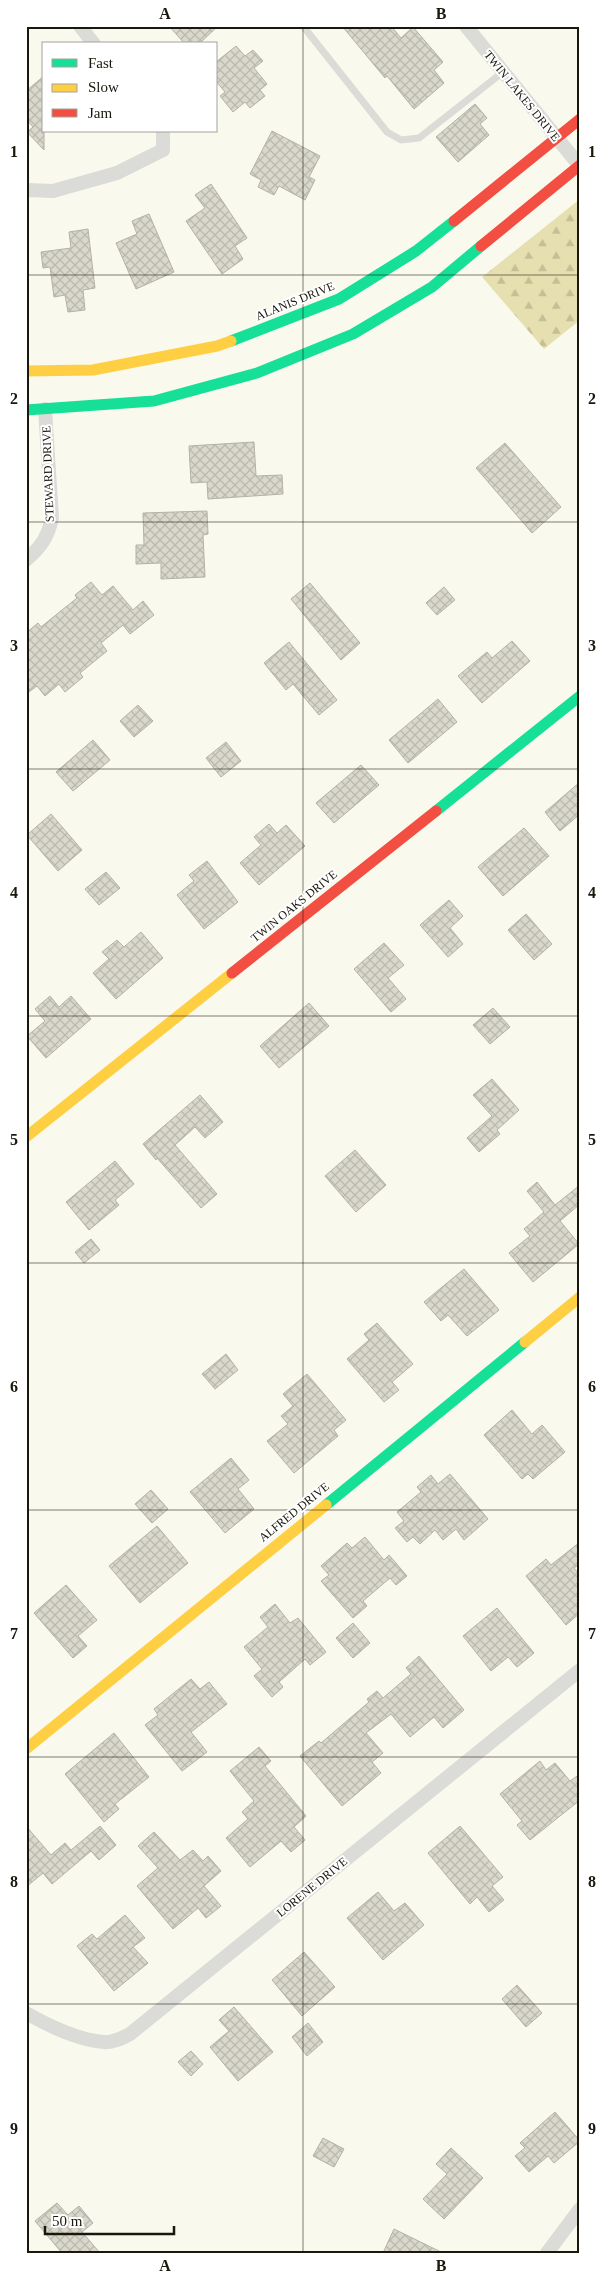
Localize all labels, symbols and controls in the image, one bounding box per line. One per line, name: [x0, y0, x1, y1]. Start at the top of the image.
text: A: [159, 5, 171, 22]
text: B: [436, 5, 447, 22]
legend: [42, 42, 218, 132]
street label: TWIN LAKES DRIVE: [481, 48, 563, 144]
text: Fast: [88, 55, 114, 71]
text: Slow: [88, 79, 119, 95]
text: Jam: [88, 105, 112, 121]
text: 1: [10, 143, 18, 160]
text: 1: [588, 143, 596, 160]
street label: ALANIS DRIVE: [254, 279, 336, 323]
text: 2: [10, 390, 18, 407]
text: 2: [588, 390, 596, 407]
street label: STEWARD DRIVE: [39, 426, 57, 522]
text: 3: [10, 637, 18, 654]
text: 3: [588, 637, 596, 654]
street label: TWIN OAKS DRIVE: [248, 867, 340, 945]
text: 4: [10, 884, 18, 901]
text: 4: [588, 884, 596, 901]
text: 5: [10, 1131, 18, 1148]
text: 5: [588, 1131, 596, 1148]
text: 6: [10, 1378, 18, 1395]
text: 6: [588, 1378, 596, 1395]
street label: ALFRED DRIVE: [256, 1479, 332, 1545]
text: 7: [10, 1625, 18, 1642]
text: 7: [588, 1625, 596, 1642]
street label: LORENE DRIVE: [274, 1854, 350, 1920]
text: 8: [10, 1873, 18, 1890]
text: 8: [588, 1873, 596, 1890]
text: 9: [10, 2120, 18, 2137]
text: 9: [588, 2120, 596, 2137]
scale bar: [45, 2204, 174, 2236]
text: 50 m: [52, 2213, 83, 2229]
text: A: [159, 2257, 171, 2274]
text: B: [436, 2257, 447, 2274]

